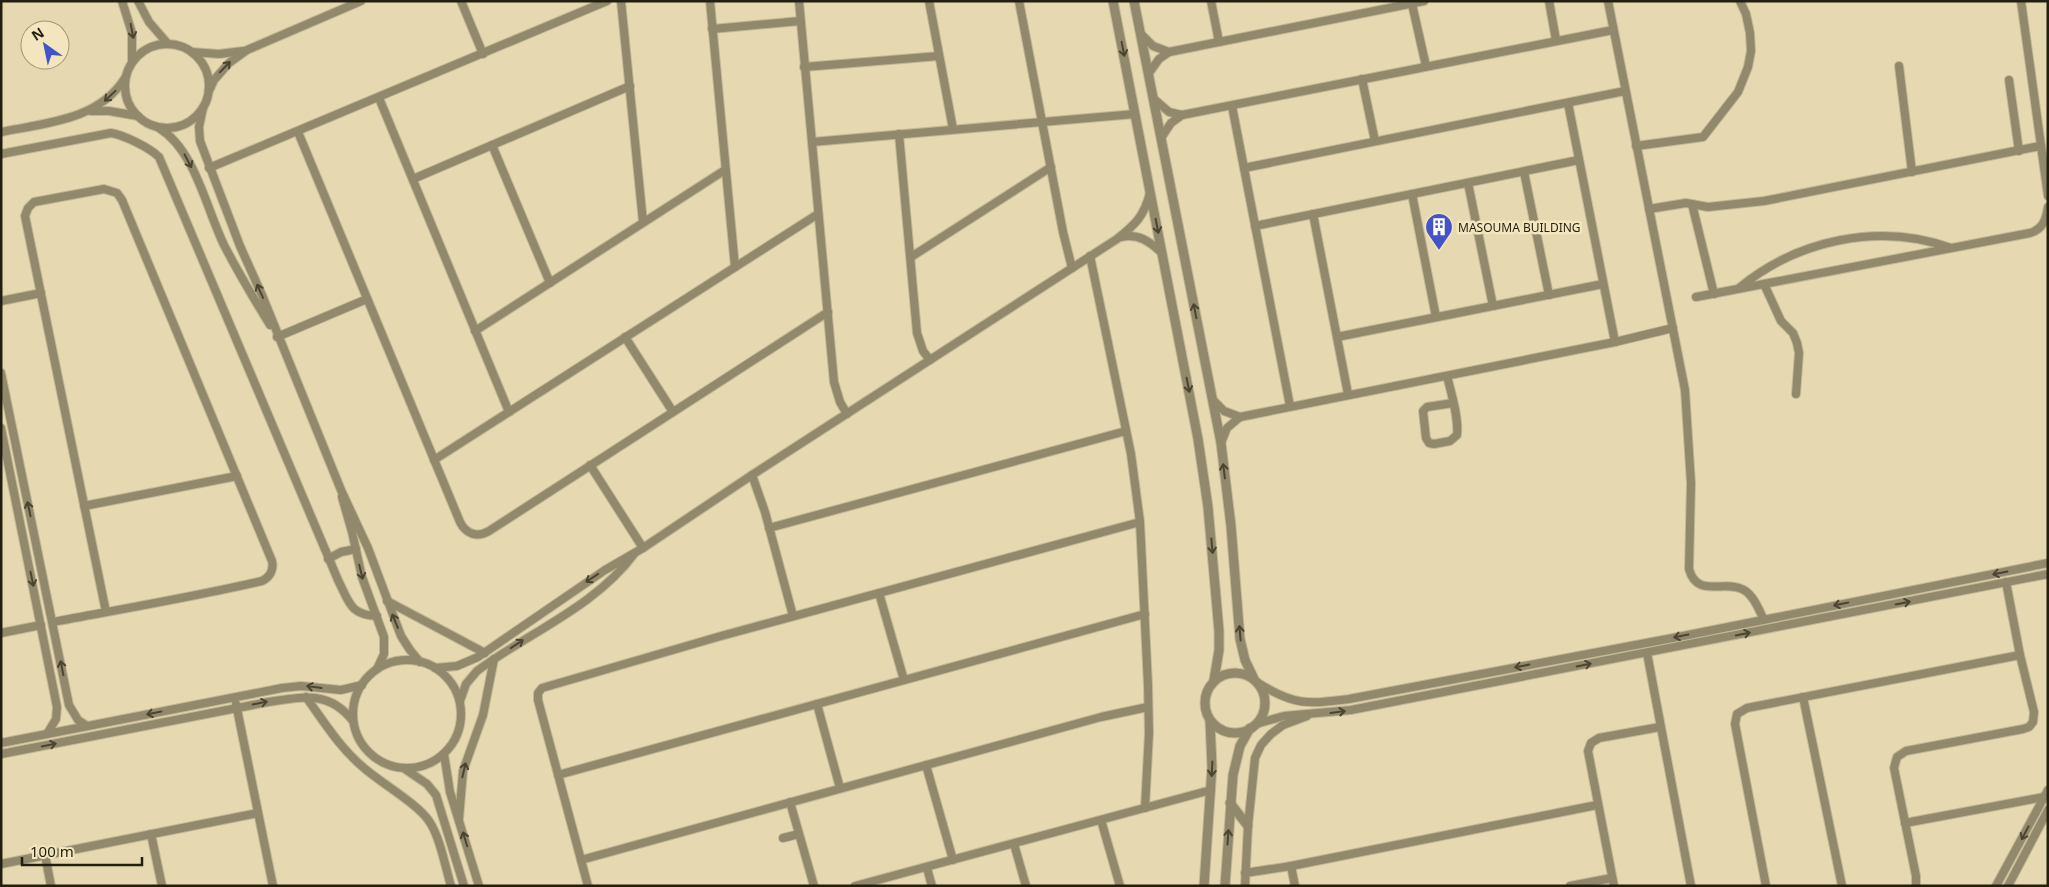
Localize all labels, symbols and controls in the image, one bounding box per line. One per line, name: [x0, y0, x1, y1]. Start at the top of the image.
north arrow: [20, 20, 70, 70]
text: N: [28, 23, 48, 45]
one-way arrow: [127, 23, 137, 39]
one-way arrow: [1118, 41, 1128, 57]
one-way arrow: [219, 61, 231, 74]
one-way arrow: [104, 90, 117, 102]
one-way arrow: [184, 153, 193, 168]
building icon: MASOUMA BUILDING: [1424, 212, 1454, 251]
one-way arrow: [1153, 217, 1162, 233]
place label: MASOUMA BUILDING: [1458, 219, 1581, 236]
one-way arrow: [255, 284, 264, 299]
one-way arrow: [1190, 304, 1199, 320]
one-way arrow: [1184, 377, 1193, 393]
one-way arrow: [1219, 463, 1229, 479]
one-way arrow: [24, 501, 33, 517]
one-way arrow: [1207, 538, 1216, 554]
one-way arrow: [356, 563, 366, 579]
one-way arrow: [1992, 568, 2008, 578]
one-way arrow: [28, 571, 37, 587]
one-way arrow: [585, 573, 599, 583]
one-way arrow: [1894, 597, 1910, 607]
one-way arrow: [1833, 600, 1849, 610]
one-way arrow: [390, 614, 399, 629]
one-way arrow: [1235, 625, 1244, 641]
one-way arrow: [1735, 629, 1751, 638]
one-way arrow: [1674, 632, 1690, 642]
one-way arrow: [510, 639, 524, 649]
one-way arrow: [1575, 660, 1591, 670]
one-way arrow: [56, 661, 66, 677]
one-way arrow: [1514, 662, 1530, 672]
one-way arrow: [306, 682, 322, 692]
one-way arrow: [252, 698, 268, 708]
one-way arrow: [1330, 707, 1346, 717]
one-way arrow: [147, 709, 163, 718]
one-way arrow: [41, 739, 57, 749]
one-way arrow: [1208, 761, 1217, 777]
one-way arrow: [460, 763, 469, 779]
one-way arrow: [2020, 825, 2030, 840]
one-way arrow: [1223, 829, 1233, 845]
one-way arrow: [460, 832, 469, 848]
scale bar: [22, 834, 142, 866]
text: 100 m: [30, 841, 74, 861]

